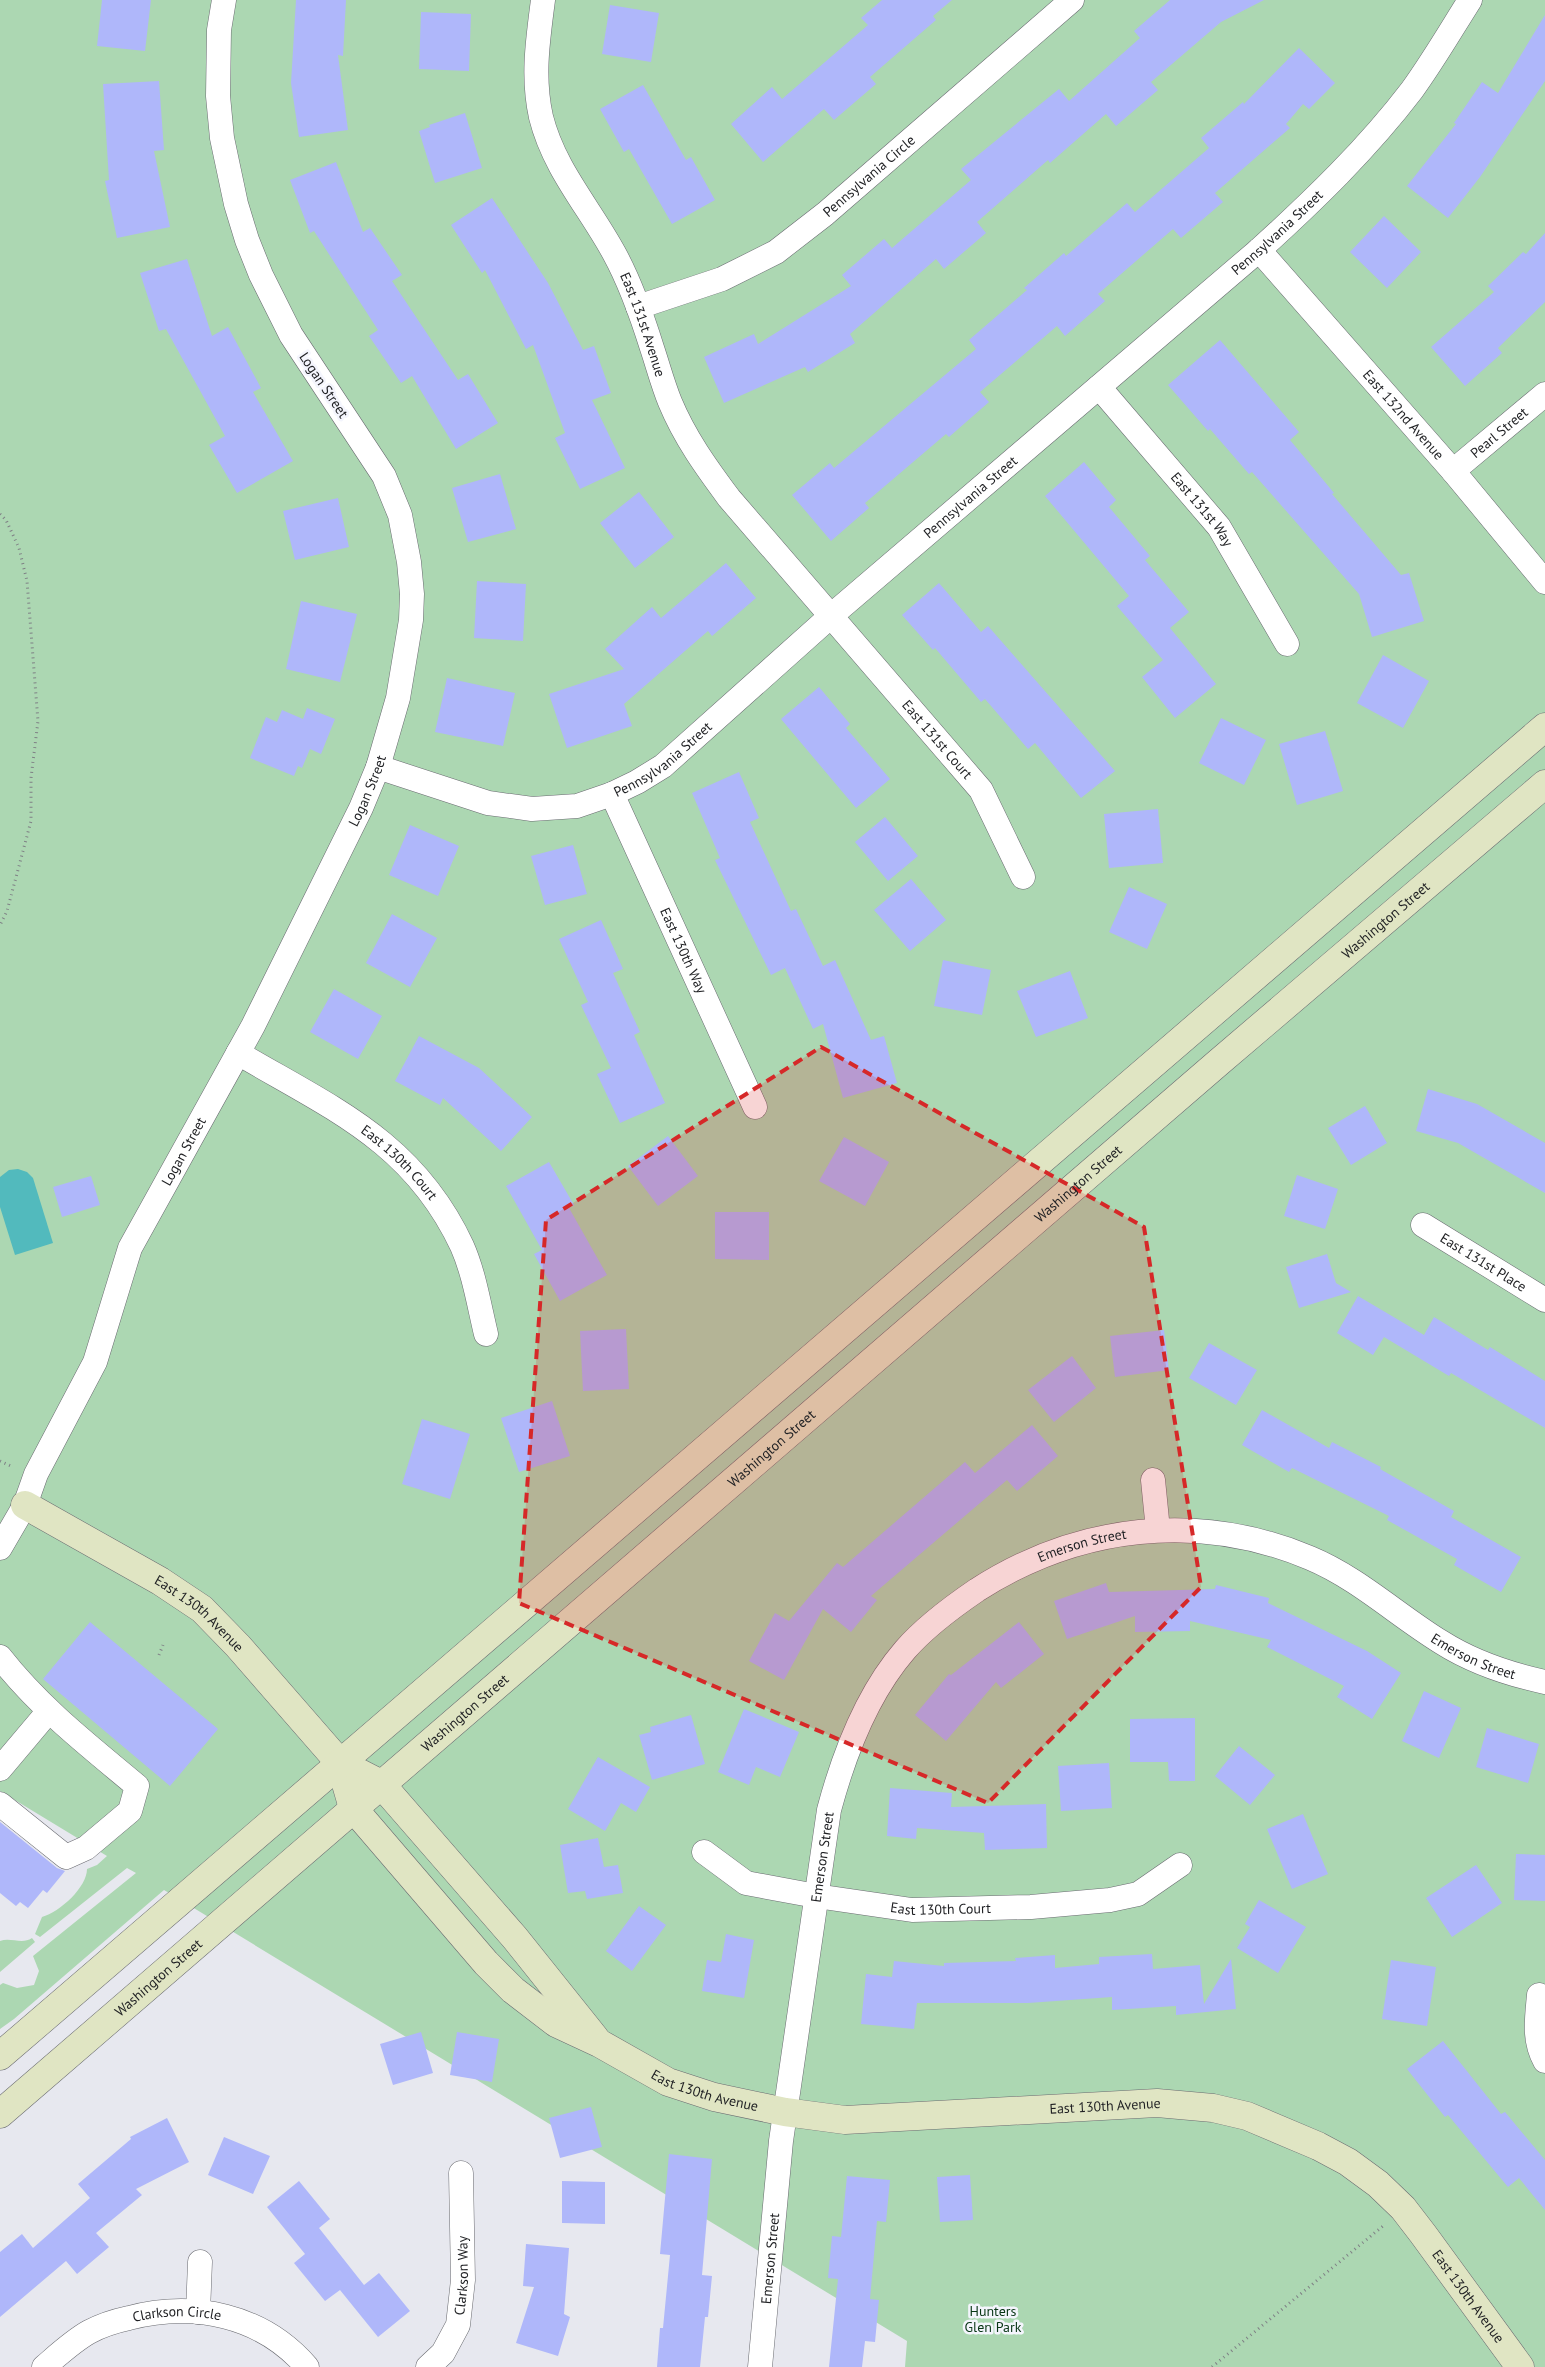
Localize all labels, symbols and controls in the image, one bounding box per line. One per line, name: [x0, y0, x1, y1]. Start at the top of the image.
street label: Pennsylvania Circle: [819, 131, 919, 221]
street label: Pennsylvania Street: [1227, 186, 1327, 279]
street label: East 131st Avenue: [616, 269, 669, 379]
street label: Logan Street: [295, 349, 353, 422]
street label: East 132nd Avenue: [1359, 366, 1448, 463]
street label: Pearl Street: [1466, 403, 1532, 462]
street label: Pennsylvania Street: [920, 452, 1021, 542]
street label: East 131st Way: [1167, 468, 1237, 550]
street label: East 131st Court: [898, 696, 977, 783]
street label: Pennsylvania Street: [611, 717, 716, 801]
street label: Logan Street: [344, 753, 390, 829]
street label: Washington Street: [1338, 877, 1433, 963]
street label: East 130th Way: [656, 905, 711, 997]
street label: Logan Street: [157, 1114, 210, 1189]
street label: East 130th Court: [358, 1121, 442, 1204]
street label: Washington Street: [1031, 1141, 1126, 1226]
street label: East 131st Place: [1437, 1229, 1530, 1296]
street label: Washington Street: [724, 1405, 819, 1491]
street label: Emerson Street: [1035, 1525, 1128, 1566]
street label: East 130th Avenue: [152, 1571, 248, 1655]
street label: Emerson Street: [1428, 1629, 1518, 1683]
street label: Washington Street: [417, 1670, 512, 1756]
street label: Emerson Street: [807, 1810, 838, 1903]
street label: East 130th Court: [889, 1898, 991, 1919]
street label: Washington Street: [111, 1935, 206, 2020]
street label: East 130th Avenue: [648, 2065, 760, 2115]
street label: East 130th Avenue: [1049, 2094, 1161, 2118]
street label: Emerson Street: [757, 2212, 783, 2305]
street label: Clarkson Way: [450, 2235, 472, 2316]
street label: East 130th Avenue: [1428, 2246, 1508, 2346]
street label: Clarkson Circle: [131, 2302, 223, 2326]
park label: Hunters Glen Park: [965, 2302, 1022, 2336]

